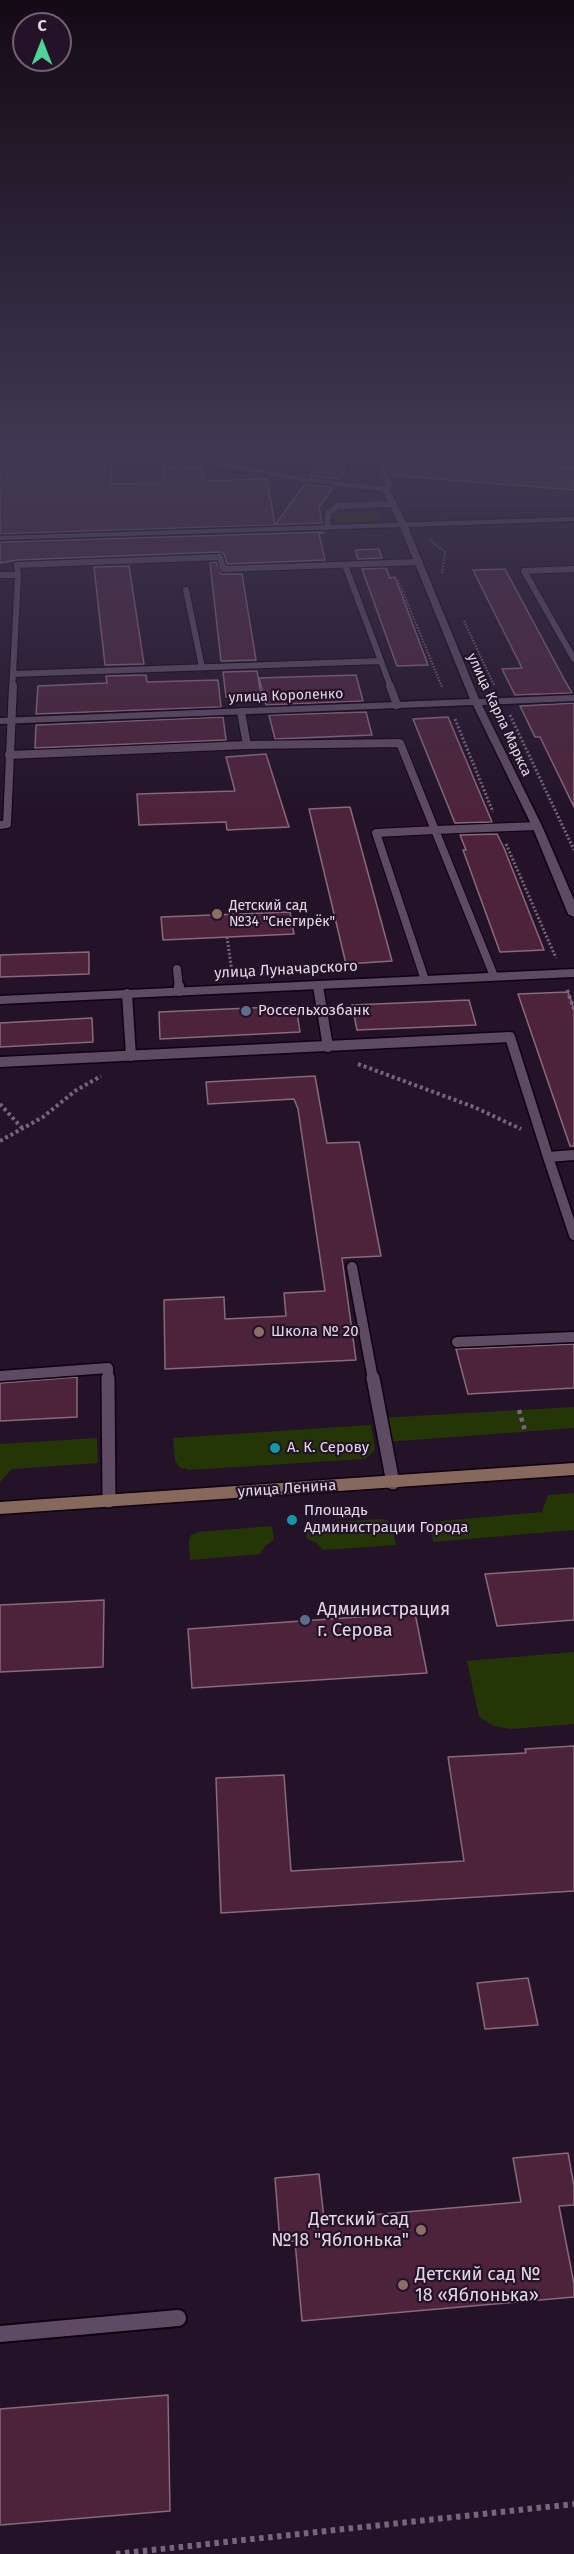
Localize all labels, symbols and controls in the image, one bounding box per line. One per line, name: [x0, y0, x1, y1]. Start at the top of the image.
north arrow: [12, 12, 72, 72]
text: С: [37, 16, 47, 35]
street label: улица Карла Маркса: [463, 651, 535, 779]
street label: улица Короленко: [228, 686, 344, 706]
place label: Детский сад №34 "Снегирёк": [229, 898, 335, 930]
marker: Детский сад №34 "Снегирёк": [210, 907, 224, 921]
street label: улица Луначарского: [214, 957, 358, 983]
place label: Россельхозбанк: [258, 1002, 369, 1020]
marker: Россельхозбанк: [239, 1004, 253, 1018]
place label: Школа № 20: [271, 1323, 359, 1341]
marker: Школа № 20: [252, 1325, 266, 1339]
place label: А. К. Серову: [287, 1439, 369, 1457]
marker: А. К. Серову: [268, 1441, 282, 1455]
street label: улица Ленина: [237, 1477, 337, 1501]
place label: Площадь Администрации Города: [304, 1502, 469, 1537]
marker: Площадь Администрации Города: [285, 1513, 299, 1527]
place label: Администрация г. Серова: [317, 1599, 450, 1642]
marker: Администрация г. Серова: [298, 1613, 312, 1627]
place label: Детский сад №18 "Яблонька": [271, 2209, 409, 2252]
marker: Детский сад №18 "Яблонька": [414, 2223, 428, 2237]
place label: Детский сад № 18 «Яблонька»: [415, 2264, 541, 2306]
marker: Детский сад № 18 «Яблонька»: [396, 2278, 410, 2292]

